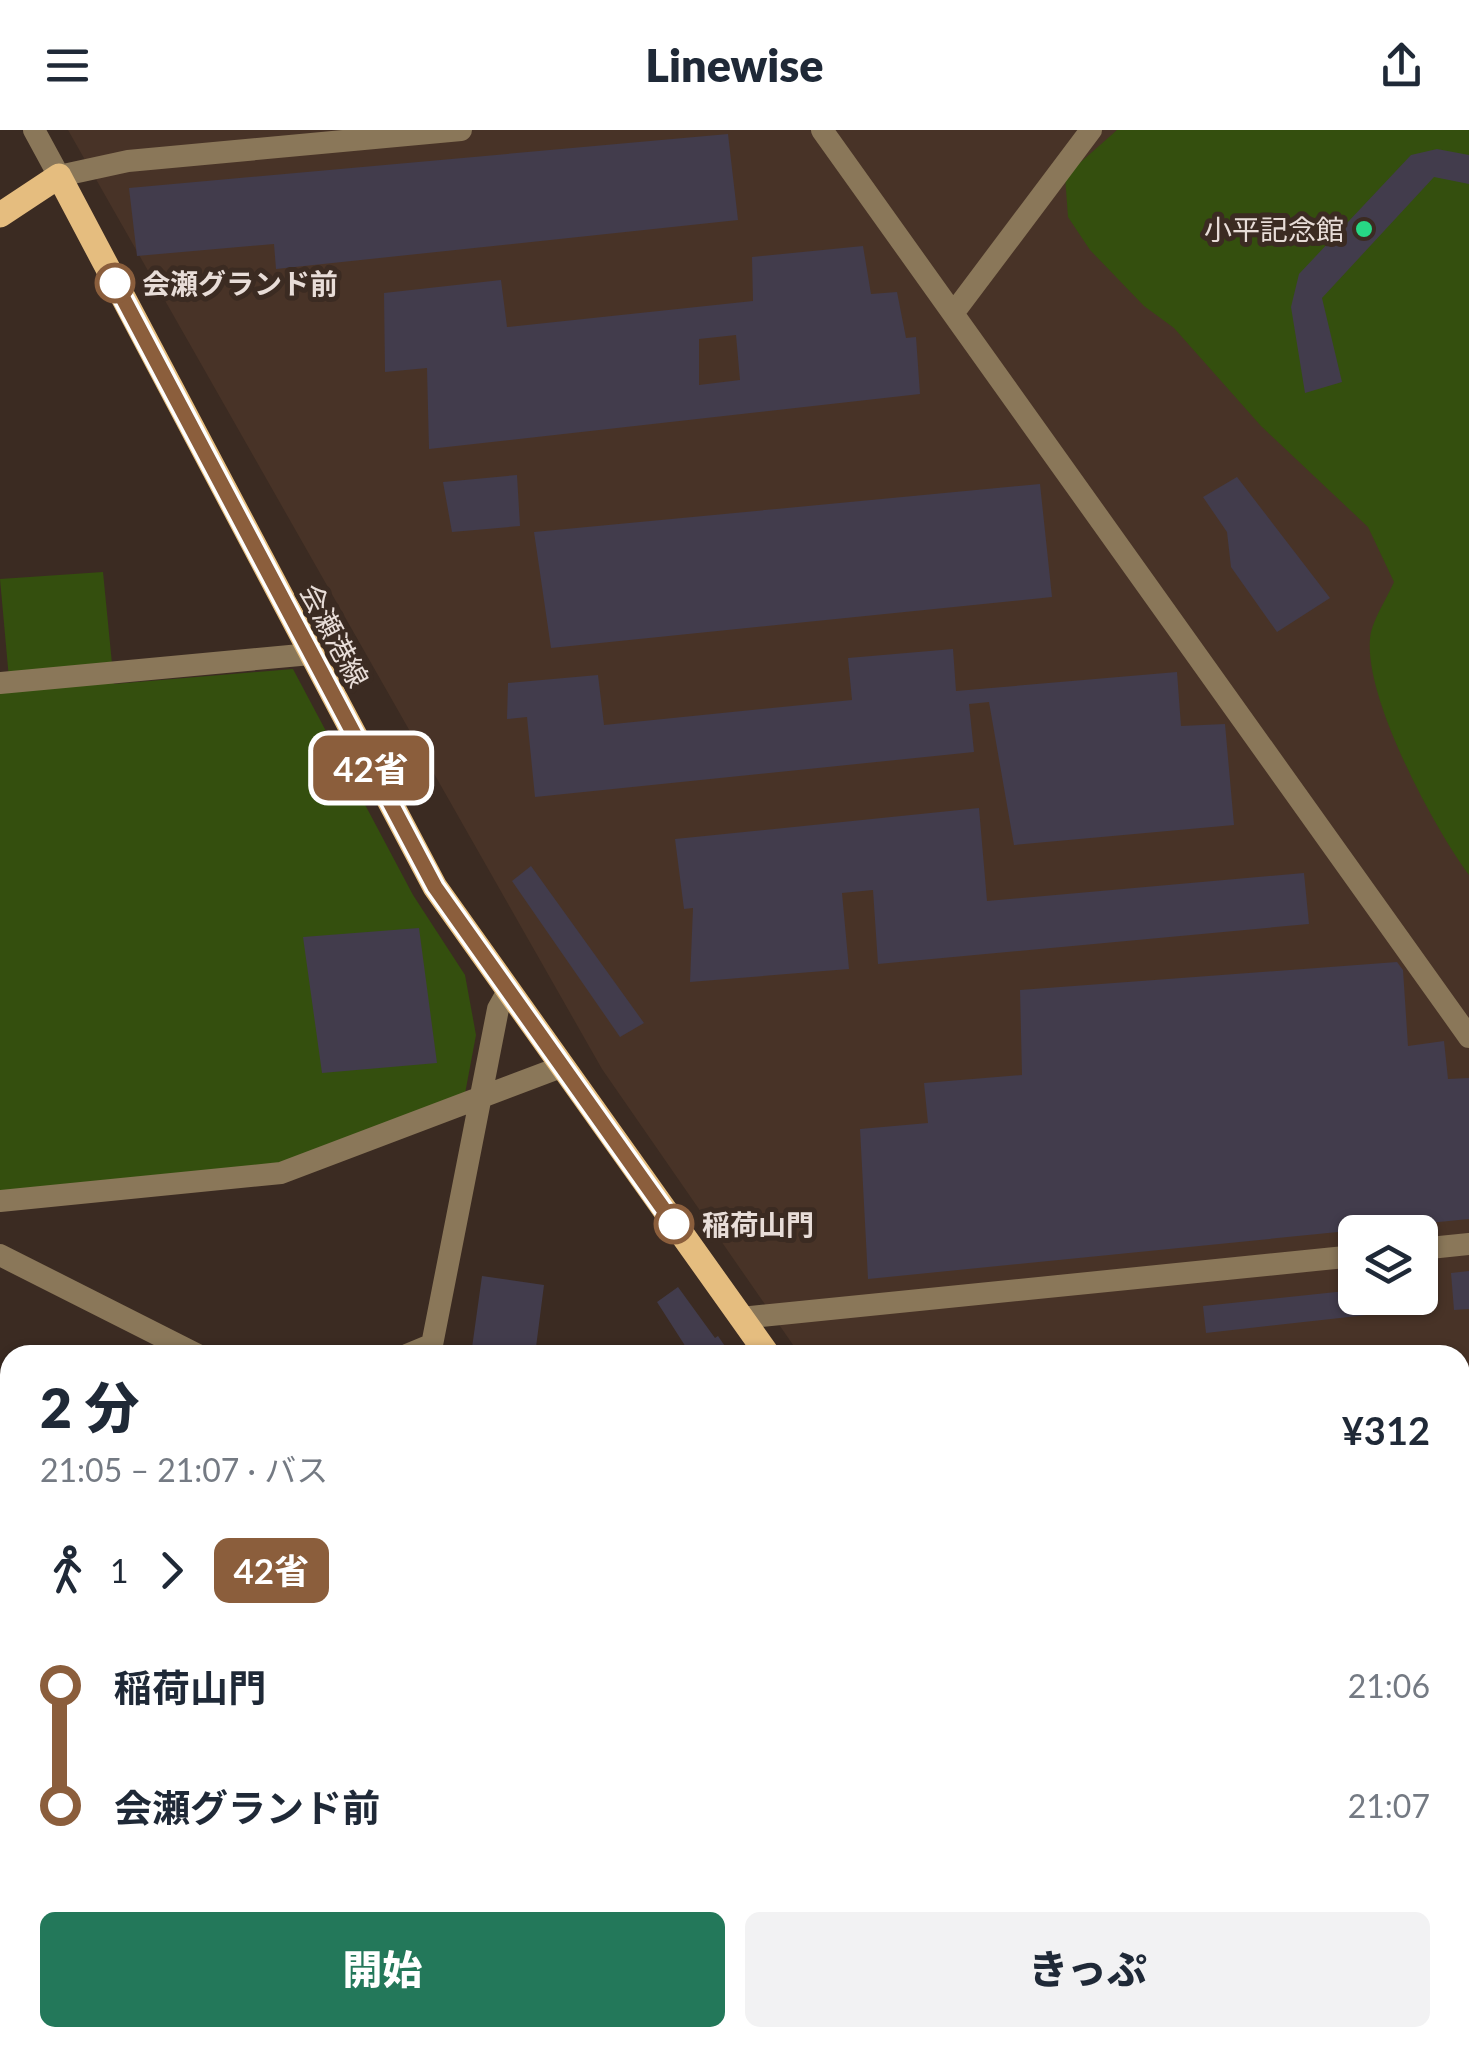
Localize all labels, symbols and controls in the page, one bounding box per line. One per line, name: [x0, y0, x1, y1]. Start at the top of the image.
icon: menu: [40, 38, 95, 93]
text: Linewise: [645, 38, 824, 92]
icon: share: [1374, 38, 1429, 93]
place label: 小平記念館: [1204, 212, 1344, 246]
marker: 小平記念館: [1353, 218, 1375, 240]
marker: 会瀬グランド前: [96, 264, 134, 302]
place label: 会瀬グランド前: [142, 266, 338, 300]
street label: 会瀬港線: [294, 578, 376, 692]
line badge: 42省: [314, 736, 428, 800]
text: 42省: [333, 747, 409, 789]
marker: 稲荷山門: [655, 1205, 693, 1243]
place label: 稲荷山門: [702, 1207, 814, 1241]
map controls: [1338, 1215, 1438, 1315]
button: layers: [1338, 1215, 1438, 1315]
text: 2 分: [40, 1374, 140, 1440]
text: ¥312: [1342, 1407, 1430, 1453]
text: 21:05 – 21:07 · バス: [40, 1450, 328, 1489]
icon: walk: [40, 1543, 95, 1598]
icon: forward: [144, 1543, 199, 1598]
text: 42省: [234, 1549, 309, 1591]
text: 1: [110, 1551, 129, 1590]
text: 稲荷山門: [114, 1664, 266, 1710]
text: 21:06: [1348, 1666, 1430, 1705]
text: 会瀬グランド前: [114, 1784, 380, 1830]
text: 21:07: [1348, 1786, 1430, 1825]
button: 開始: [40, 1912, 725, 2027]
button: きっぷ: [745, 1912, 1430, 2027]

